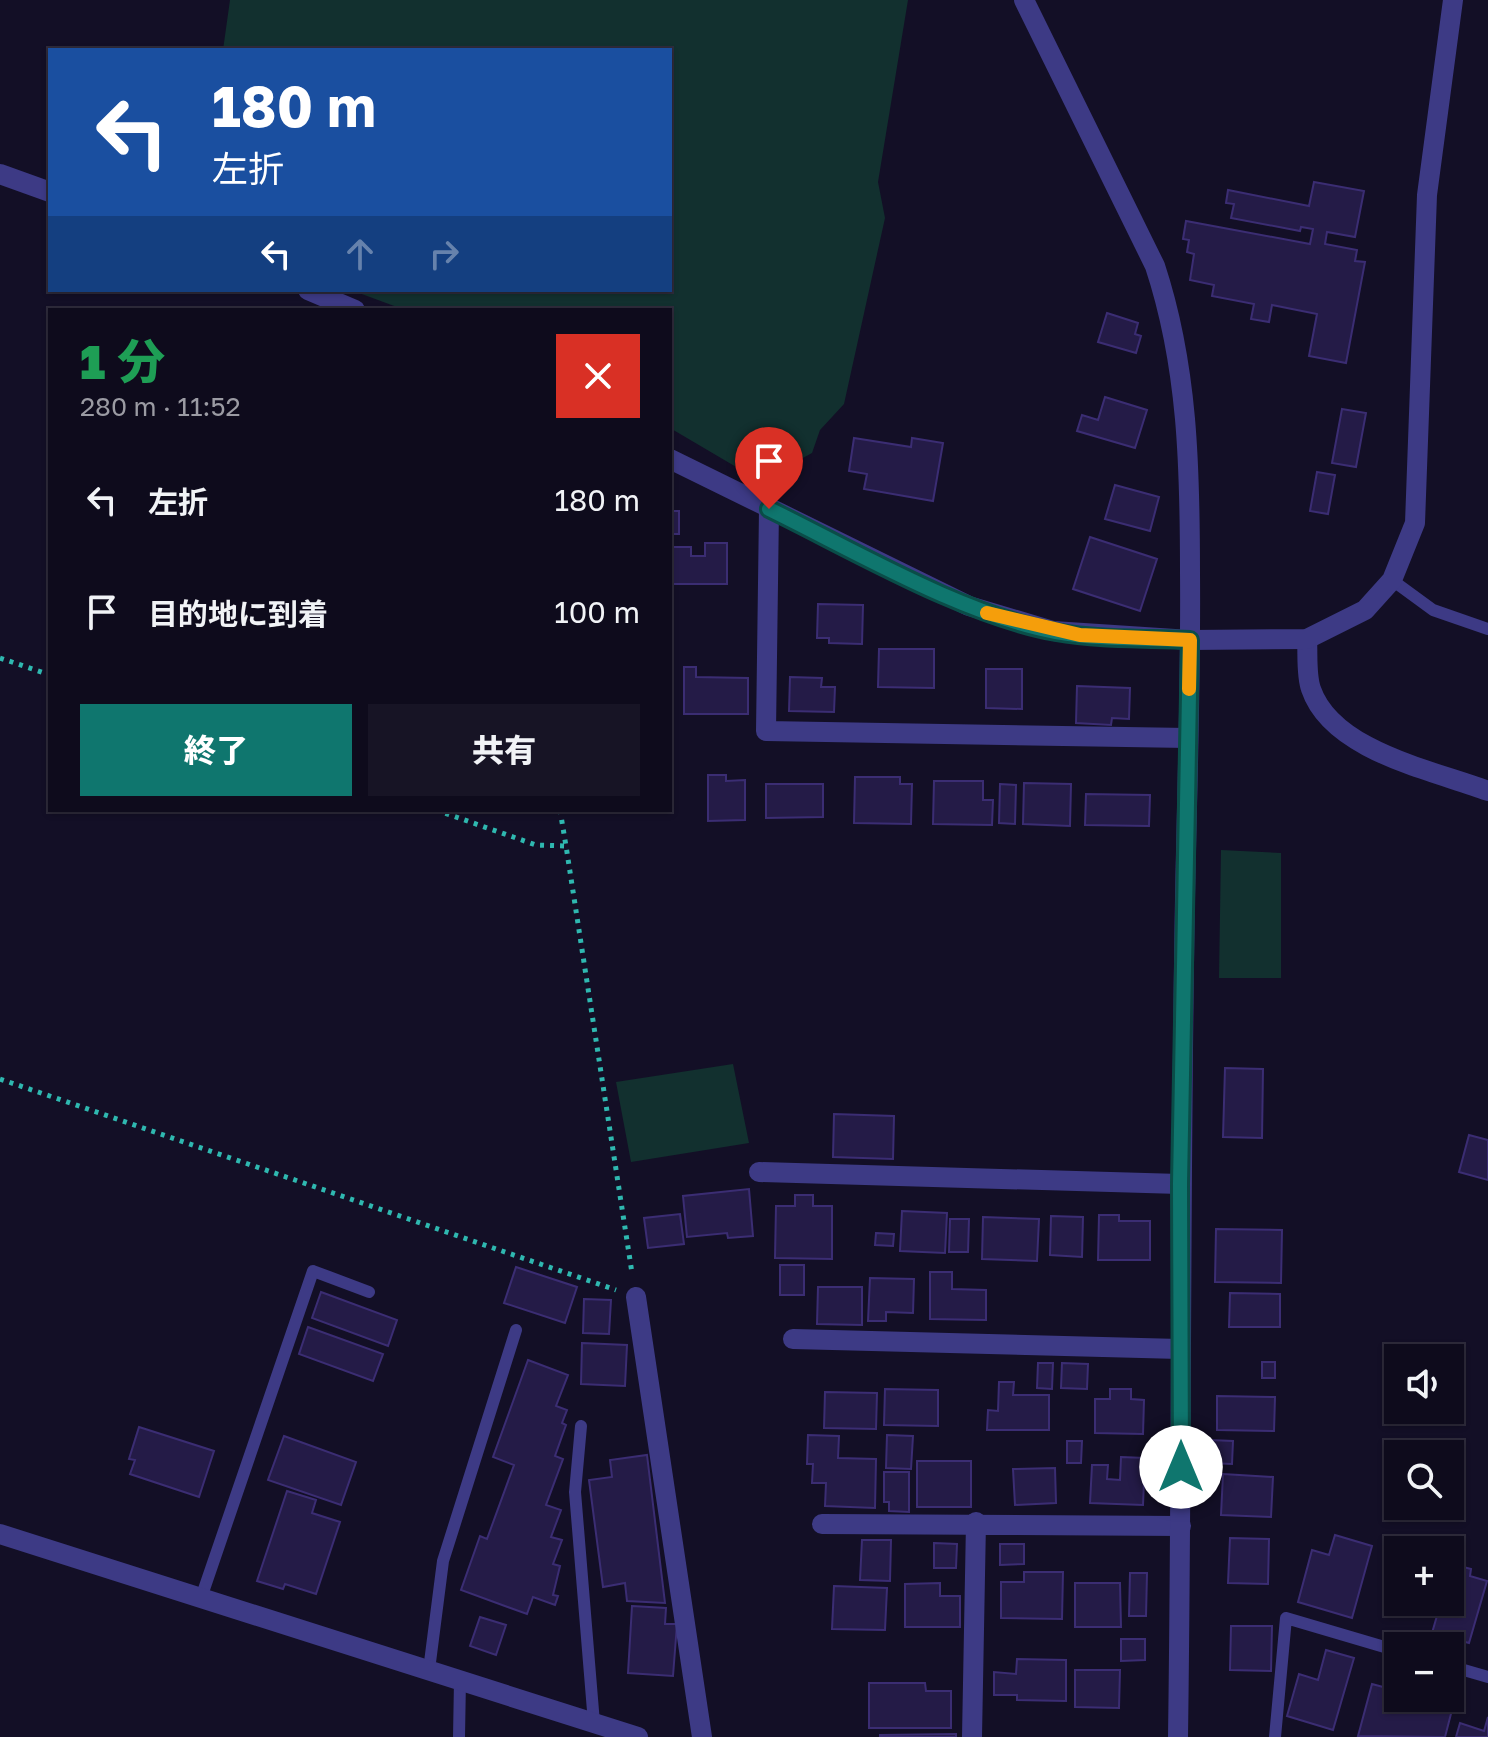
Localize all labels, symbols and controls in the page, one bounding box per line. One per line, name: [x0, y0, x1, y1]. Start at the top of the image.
text: 180 m: [212, 72, 376, 139]
icon: left: [80, 80, 184, 184]
text: 左折: [212, 147, 284, 190]
icon: left: [254, 232, 298, 276]
icon: ahead: [338, 232, 382, 276]
icon: right: [422, 232, 466, 276]
text: 1 分: [80, 332, 165, 390]
button: close: [556, 334, 640, 418]
text: 280 m · 11:52: [80, 391, 241, 422]
pin: [735, 427, 803, 509]
icon: arrive: [747, 439, 791, 483]
icon: left: [80, 478, 124, 522]
text: 180 m: [555, 482, 640, 518]
text: 左折: [148, 484, 208, 520]
icon: arrive: [80, 590, 124, 634]
text: 100 m: [554, 594, 640, 630]
text: 目的地に到着: [148, 596, 328, 632]
button: 終了: [80, 704, 352, 796]
button: 共有: [368, 704, 640, 796]
map controls: [1384, 1344, 1464, 1712]
button: sound: [1384, 1344, 1464, 1424]
position arrow: [1139, 1425, 1223, 1509]
button: search: [1384, 1440, 1464, 1520]
button: +: [1384, 1536, 1464, 1616]
button: −: [1384, 1632, 1464, 1712]

